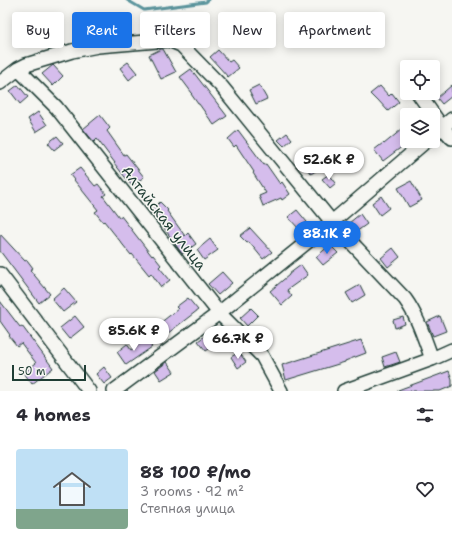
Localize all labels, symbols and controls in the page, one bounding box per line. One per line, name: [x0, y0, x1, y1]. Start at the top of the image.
chip: Buy: [12, 12, 64, 48]
chip: Rent: [72, 12, 132, 48]
chip: Filters: [140, 12, 210, 48]
chip: New: [218, 12, 276, 48]
chip: Apartment: [284, 12, 385, 48]
map controls: [400, 60, 440, 148]
button: locate: [400, 60, 440, 100]
button: layers: [400, 108, 440, 148]
pin: 52.6K ₽: [292, 147, 366, 181]
text: 52.6K ₽: [303, 151, 355, 168]
street label: Алтайская улица: [117, 162, 212, 275]
pin: 88.1K ₽: [290, 221, 364, 255]
text: 88.1K ₽: [303, 225, 351, 242]
pin: 85.6K ₽: [97, 318, 171, 352]
text: 85.6K ₽: [108, 322, 160, 339]
pin: 66.7K ₽: [201, 326, 275, 360]
text: 66.7K ₽: [212, 330, 264, 347]
scale bar: [12, 363, 86, 382]
text: 50 m: [18, 364, 46, 379]
text: 4 homes: [16, 404, 91, 426]
icon: filters: [414, 404, 436, 426]
text: 88 100 ₽/mo: [140, 461, 251, 483]
icon: home: [48, 465, 96, 513]
icon: heart: [414, 478, 436, 500]
text: 3 rooms · 92 m²: [140, 483, 244, 500]
text: Степная улица: [140, 500, 235, 517]

